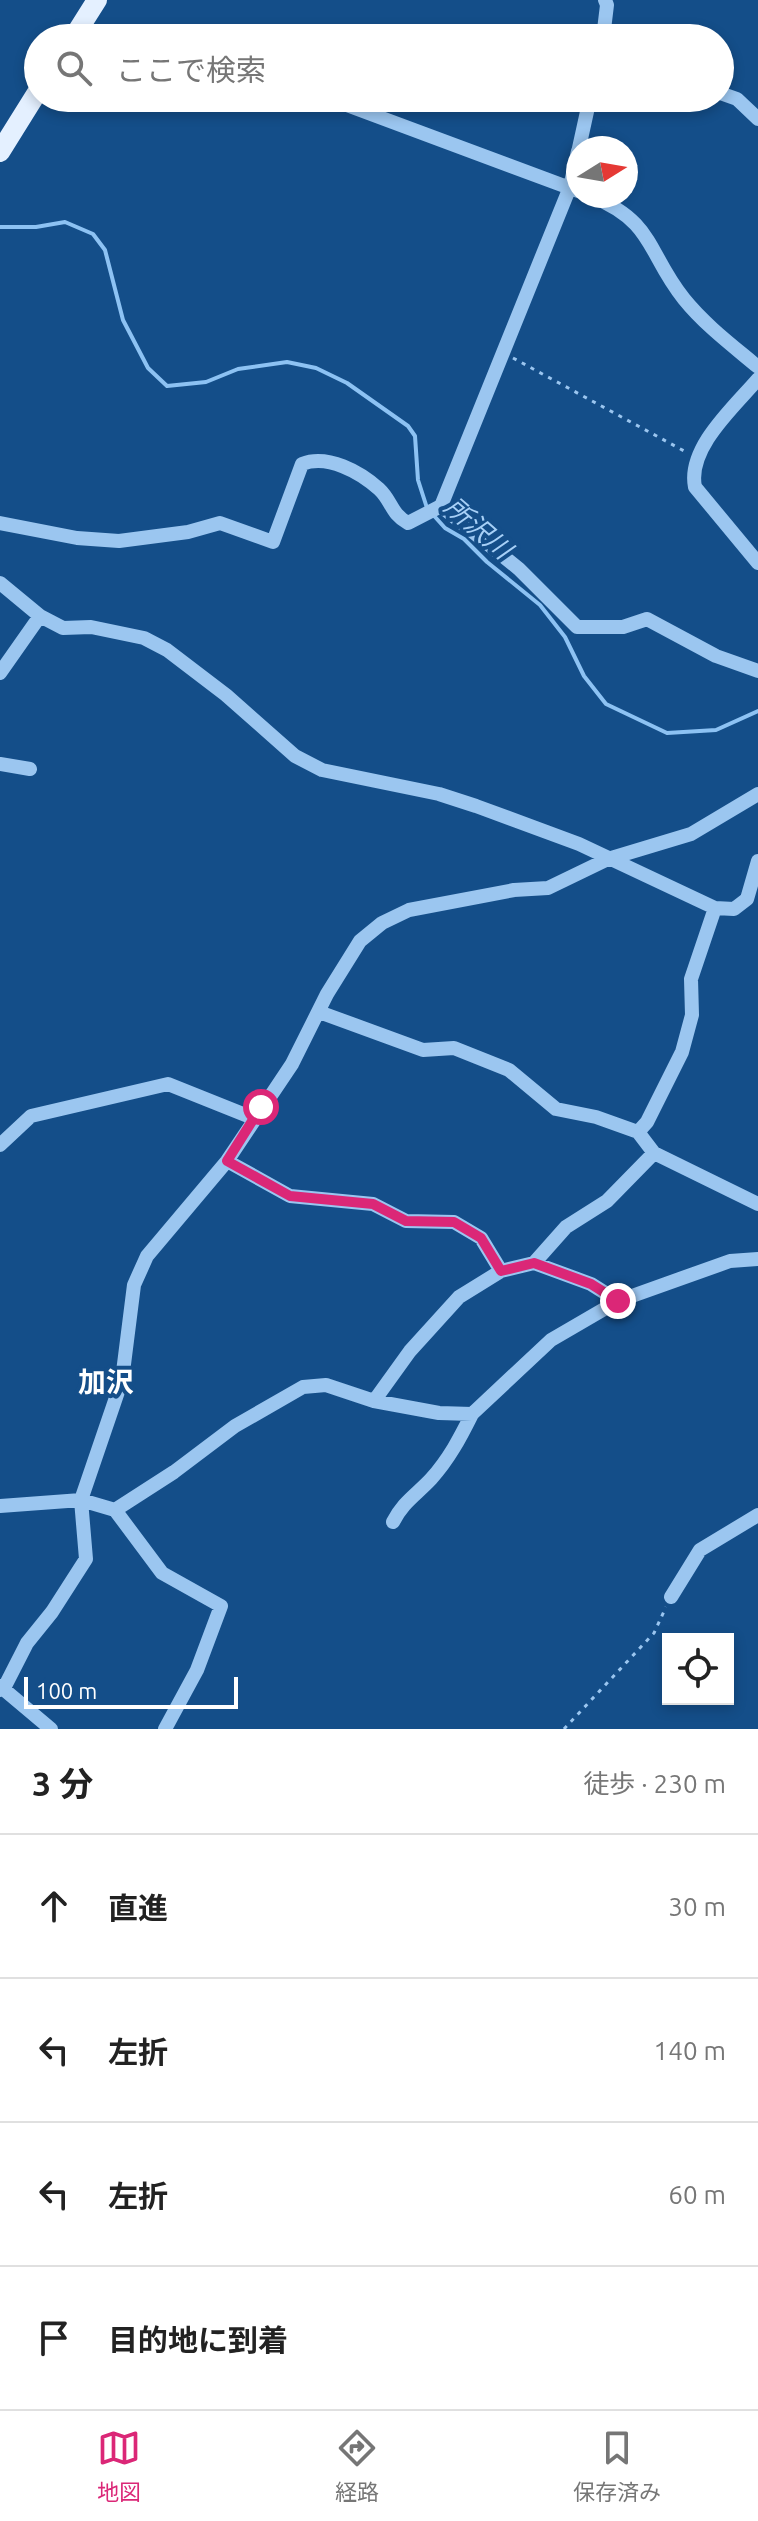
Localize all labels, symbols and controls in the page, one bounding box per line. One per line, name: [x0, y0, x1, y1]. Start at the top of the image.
search box: [24, 24, 734, 112]
icon: search: [52, 46, 96, 90]
text: ここで検索: [116, 53, 266, 87]
north arrow: [566, 136, 638, 208]
water label: 所沢川: [439, 491, 520, 566]
route start: [243, 1089, 279, 1125]
route end: [600, 1283, 636, 1319]
district label: 加沢: [78, 1366, 134, 1397]
map controls: [662, 1633, 734, 1705]
button: locate: [662, 1633, 734, 1705]
scale bar: [24, 1673, 238, 1709]
text: 100 m: [36, 1678, 97, 1703]
text: 3 分: [32, 1764, 93, 1802]
text: 徒歩 · 230 m: [583, 1769, 726, 1798]
icon: ahead: [32, 1884, 76, 1928]
text: 直進: [108, 1891, 168, 1925]
text: 30 m: [668, 1892, 726, 1921]
icon: left: [32, 2028, 76, 2072]
text: 左折: [108, 2035, 168, 2069]
text: 140 m: [654, 2036, 726, 2065]
icon: left: [32, 2172, 76, 2216]
text: 左折: [108, 2179, 168, 2213]
text: 60 m: [668, 2180, 726, 2209]
icon: arrive: [32, 2316, 76, 2360]
text: 目的地に到着: [108, 2323, 288, 2357]
tab: 地図: [97, 2426, 141, 2506]
tab: 経路: [335, 2426, 379, 2506]
tab: 保存済み: [573, 2426, 661, 2506]

